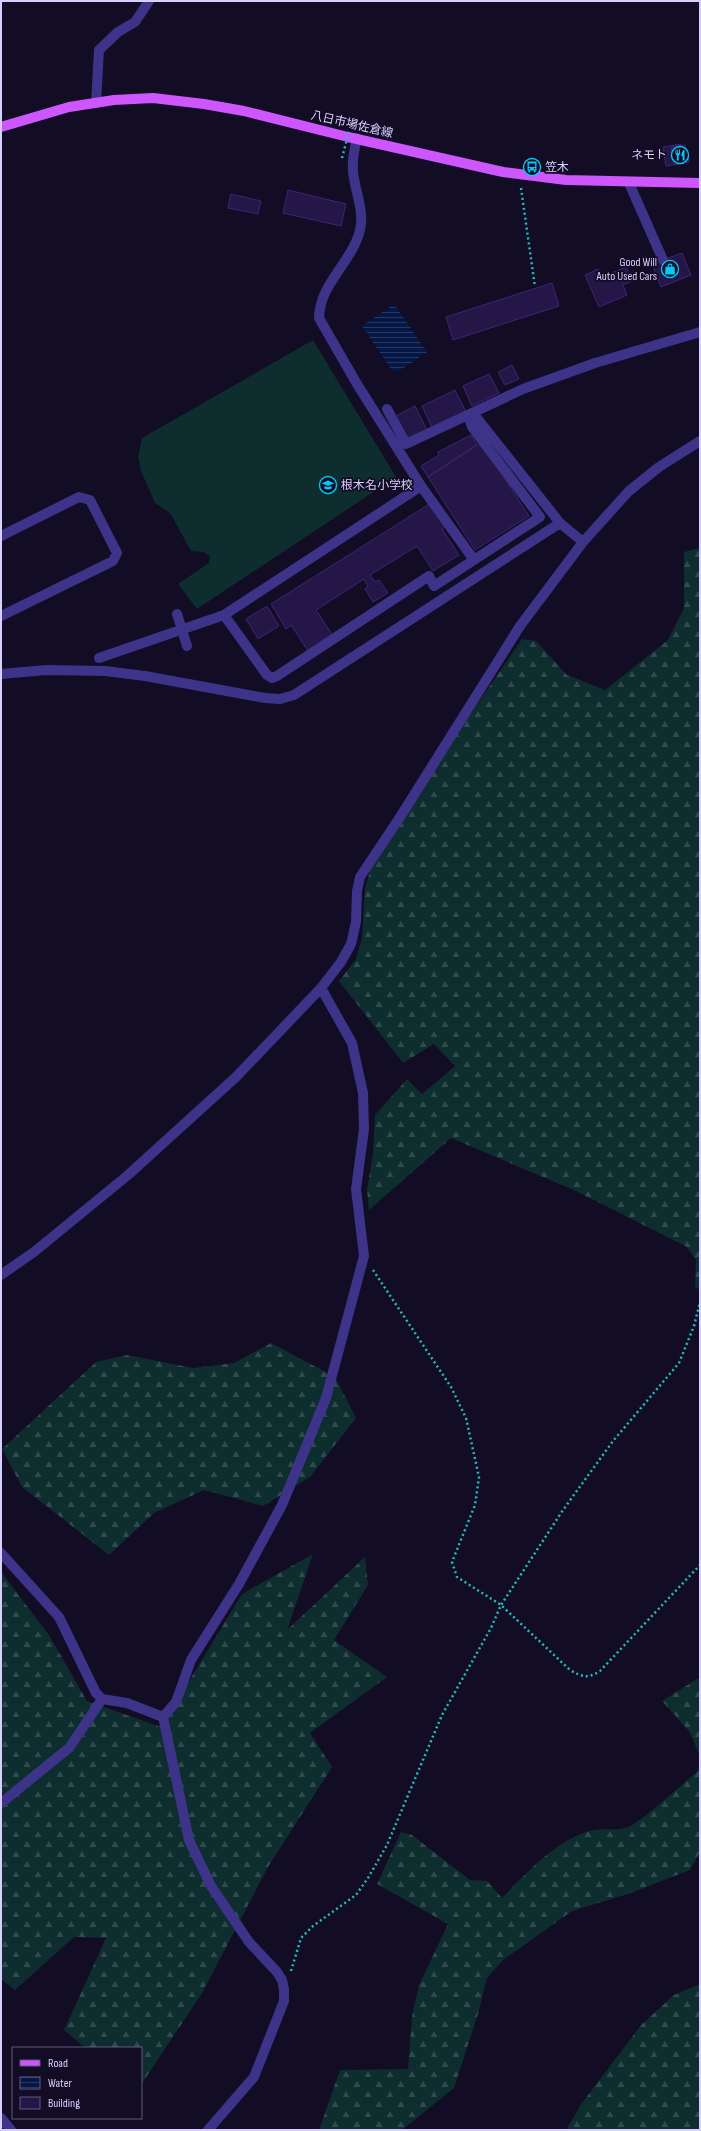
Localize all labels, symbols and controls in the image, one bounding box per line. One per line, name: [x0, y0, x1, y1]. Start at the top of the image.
street label: 八日市場佐倉線: [309, 108, 395, 141]
restaurant icon: ネモト: [670, 145, 690, 165]
place label: ネモト: [631, 148, 667, 163]
bus stop icon: 笠木: [522, 157, 542, 177]
place label: 笠木: [545, 160, 569, 175]
place label: Good Will Auto Used Cars: [596, 255, 657, 284]
shop icon: Good Will Auto Used Cars: [660, 259, 680, 279]
school or university icon: 根木名小学校: [318, 475, 338, 495]
place label: 根木名小学校: [341, 478, 413, 493]
legend: [12, 2047, 142, 2119]
text: Road: [48, 2056, 68, 2071]
text: Water: [48, 2076, 72, 2091]
text: Building: [48, 2096, 80, 2111]

